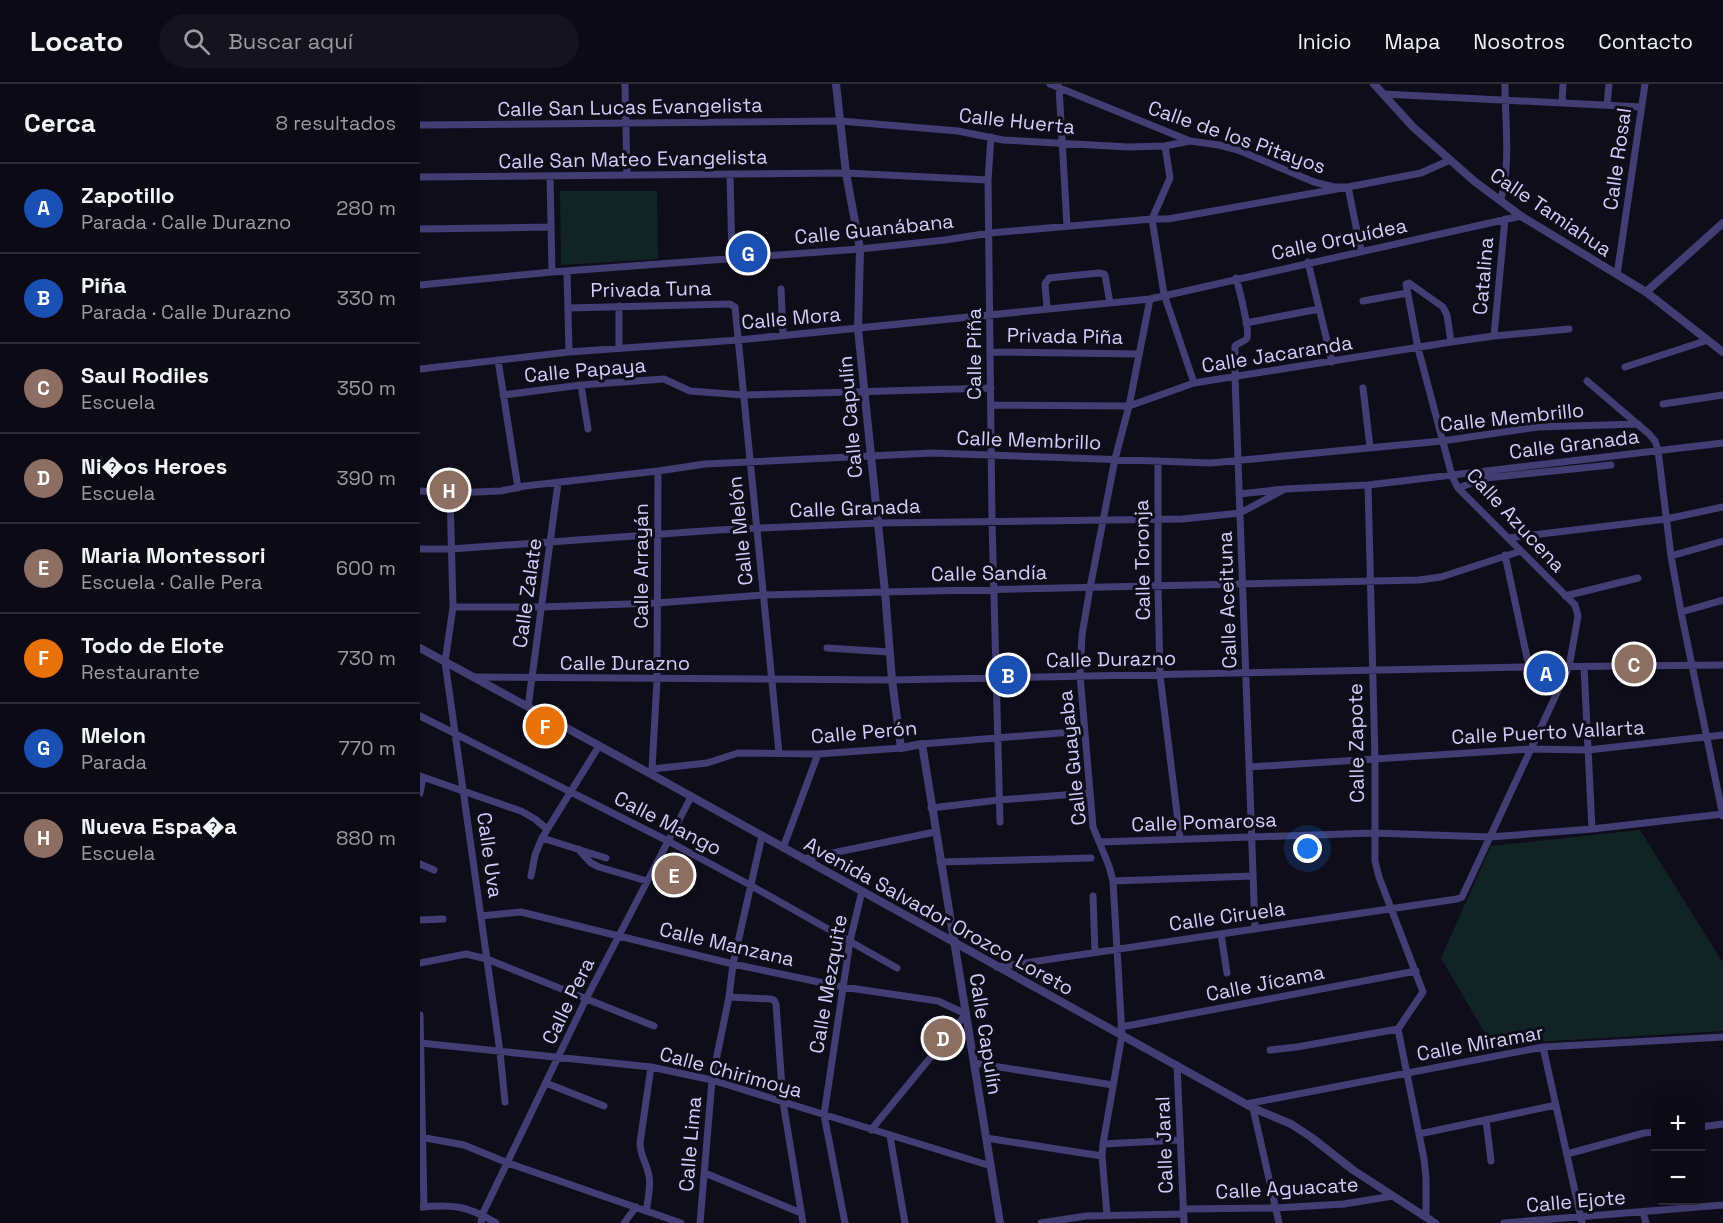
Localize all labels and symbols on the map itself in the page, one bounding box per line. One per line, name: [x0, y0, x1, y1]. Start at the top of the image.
street label: Calle San Lucas Evangelista: [497, 92, 763, 122]
street label: Calle de los Pitayos: [1145, 94, 1329, 180]
street label: Calle Huerta: [958, 102, 1076, 140]
street label: Calle Rosal: [1597, 106, 1637, 212]
street label: Calle San Mateo Evangelista: [498, 144, 768, 174]
street label: Calle Tamiahua: [1485, 162, 1617, 262]
street label: Calle Guanábana: [793, 208, 955, 250]
street label: Calle Orquídea: [1269, 212, 1409, 266]
pin: G: [728, 230, 768, 276]
street label: Catalina: [1467, 236, 1499, 316]
street label: Privada Tuna: [590, 275, 712, 303]
street label: Calle Mora: [740, 301, 842, 335]
street label: Calle Piña: [961, 308, 987, 400]
street label: Privada Piña: [1007, 322, 1123, 350]
street label: Calle Jacaranda: [1200, 329, 1354, 379]
street label: Calle Papaya: [523, 352, 647, 388]
street label: Calle Capulín: [832, 355, 868, 479]
street label: Calle Membrillo: [1439, 396, 1585, 438]
street label: Calle Granada: [1507, 423, 1641, 465]
street label: Calle Membrillo: [956, 424, 1102, 456]
street label: Calle Azucena: [1461, 462, 1571, 578]
pin: H: [429, 468, 468, 512]
street label: Calle Melón: [721, 475, 759, 587]
street label: Calle Granada: [789, 493, 921, 523]
street label: Calle Toronja: [1128, 499, 1156, 621]
street label: Calle Arrayán: [628, 503, 654, 629]
street label: Calle Aceituna: [1212, 531, 1242, 669]
street label: Calle Zalate: [506, 536, 548, 650]
street label: Calle Sandía: [931, 559, 1047, 587]
pin: C: [1614, 642, 1654, 686]
street label: Calle Durazno: [1046, 645, 1176, 673]
street label: Calle Durazno: [560, 650, 690, 676]
pin: A: [1526, 650, 1566, 696]
pin: B: [988, 652, 1028, 698]
street label: Calle Zapote: [1342, 683, 1370, 803]
street label: Calle Guayaba: [1052, 689, 1092, 827]
pin: F: [526, 704, 564, 748]
street label: Calle Perón: [810, 714, 918, 750]
street label: Calle Puerto Vallarta: [1451, 714, 1645, 750]
street label: Calle Mango: [610, 785, 726, 861]
street label: Calle Pomarosa: [1131, 806, 1277, 838]
street label: Calle Uva: [471, 810, 509, 900]
street label: Avenida Salvador Orozco Loreto: [800, 831, 1078, 1001]
your location: [1293, 834, 1322, 863]
pin: E: [654, 852, 694, 898]
street label: Calle Ciruela: [1167, 895, 1287, 937]
street label: Calle Mezquite: [803, 912, 853, 1056]
street label: Calle Manzana: [657, 916, 797, 972]
street label: Calle Pera: [536, 953, 600, 1049]
street label: Calle Jícama: [1204, 959, 1326, 1007]
street label: Calle Capulín: [964, 971, 1008, 1097]
pin: D: [924, 1016, 962, 1060]
street label: Calle Miramar: [1415, 1019, 1545, 1067]
street label: Calle Chirimoya: [657, 1040, 805, 1104]
street label: Calle Lima: [673, 1095, 707, 1193]
street label: Calle Jaral: [1149, 1096, 1179, 1194]
street label: Calle Aguacate: [1215, 1171, 1359, 1205]
street label: Calle Ejote: [1525, 1184, 1627, 1218]

